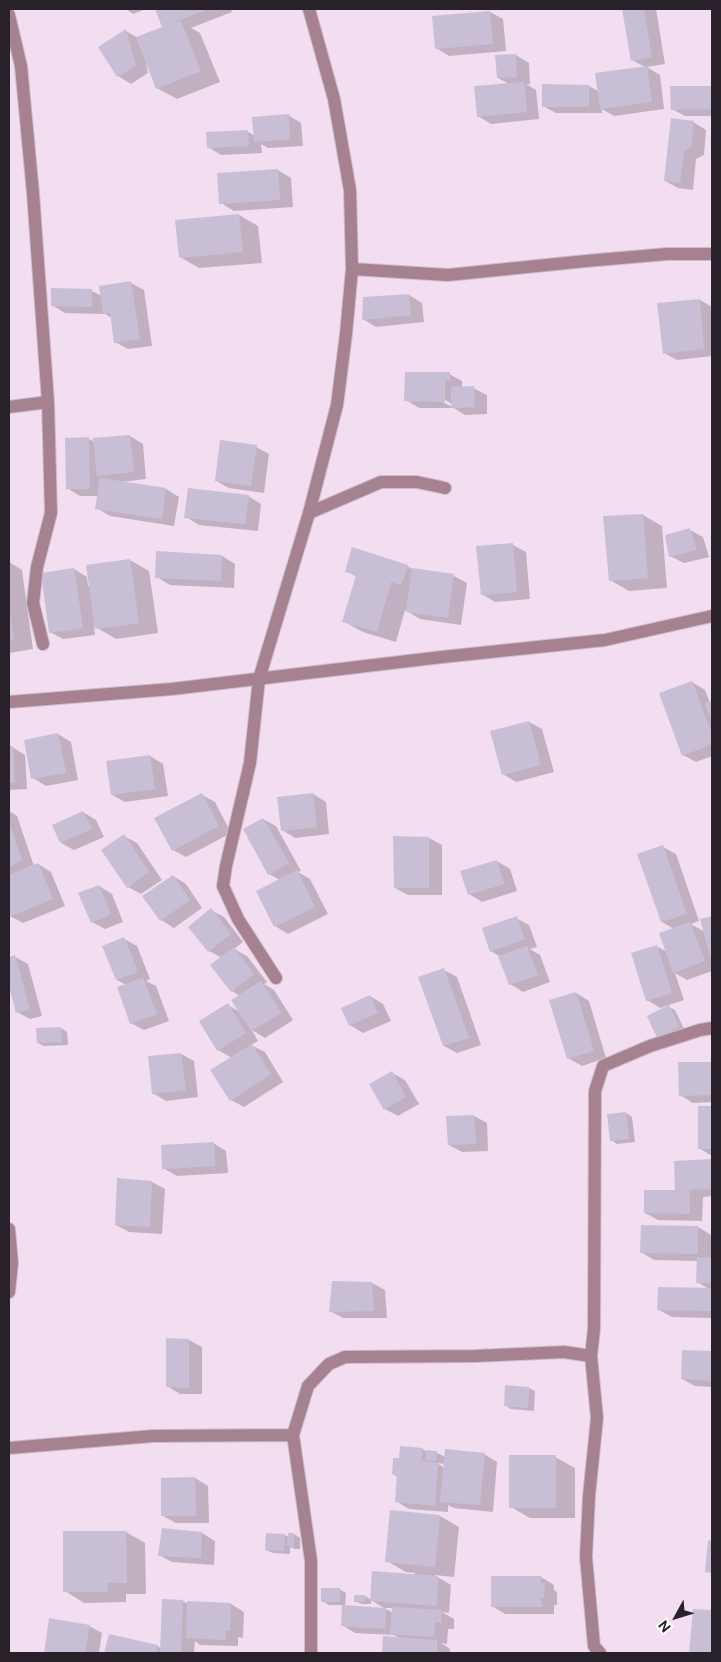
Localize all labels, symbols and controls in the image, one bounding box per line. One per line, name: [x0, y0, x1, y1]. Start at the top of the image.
north arrow: [651, 1592, 701, 1642]
text: N: [654, 1617, 675, 1636]

